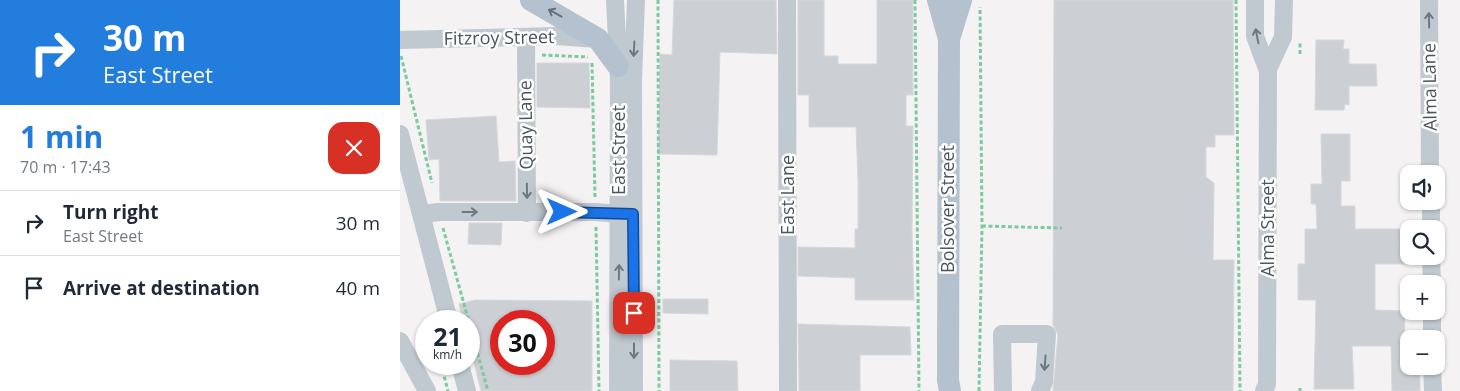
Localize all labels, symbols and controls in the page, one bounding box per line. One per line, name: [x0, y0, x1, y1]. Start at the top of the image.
one-way arrow: [549, 7, 563, 17]
one-way arrow: [1424, 12, 1434, 28]
text: 30 m: [103, 14, 186, 61]
icon: right: [20, 20, 85, 85]
street label: Fitzroy Street: [443, 24, 555, 50]
one-way arrow: [1252, 29, 1261, 45]
one-way arrow: [629, 40, 639, 56]
street label: Alma Lane: [1416, 43, 1442, 131]
text: East Street: [103, 59, 213, 89]
street label: Quay Lane: [512, 80, 538, 170]
street label: East Street: [606, 105, 630, 195]
text: 1 min: [20, 116, 103, 157]
button: close: [328, 122, 380, 174]
street label: Bolsover Street: [935, 145, 959, 273]
street label: East Lane: [775, 155, 799, 235]
text: 70 m · 17:43: [20, 156, 111, 178]
map controls: [1400, 165, 1445, 375]
button: sound: [1400, 165, 1445, 210]
street label: Alma Street: [1255, 179, 1279, 277]
one-way arrow: [522, 182, 532, 198]
position arrow: [535, 185, 587, 237]
text: Turn right: [63, 199, 158, 225]
one-way arrow: [462, 207, 478, 217]
icon: right: [20, 209, 48, 237]
text: 30 m: [336, 210, 380, 236]
button: search: [1400, 220, 1445, 265]
text: East Street: [63, 225, 143, 247]
one-way arrow: [614, 265, 624, 281]
icon: arrive: [20, 274, 48, 302]
text: Arrive at destination: [63, 275, 260, 301]
text: 40 m: [336, 275, 380, 301]
button: +: [1400, 275, 1445, 320]
pin: [613, 292, 655, 334]
icon: arrive: [620, 299, 648, 327]
speed limit sign: 30: [490, 310, 555, 375]
text: 21: [433, 319, 462, 353]
button: −: [1400, 330, 1445, 375]
one-way arrow: [629, 342, 639, 359]
text: km/h: [433, 346, 462, 363]
one-way arrow: [1040, 354, 1049, 370]

